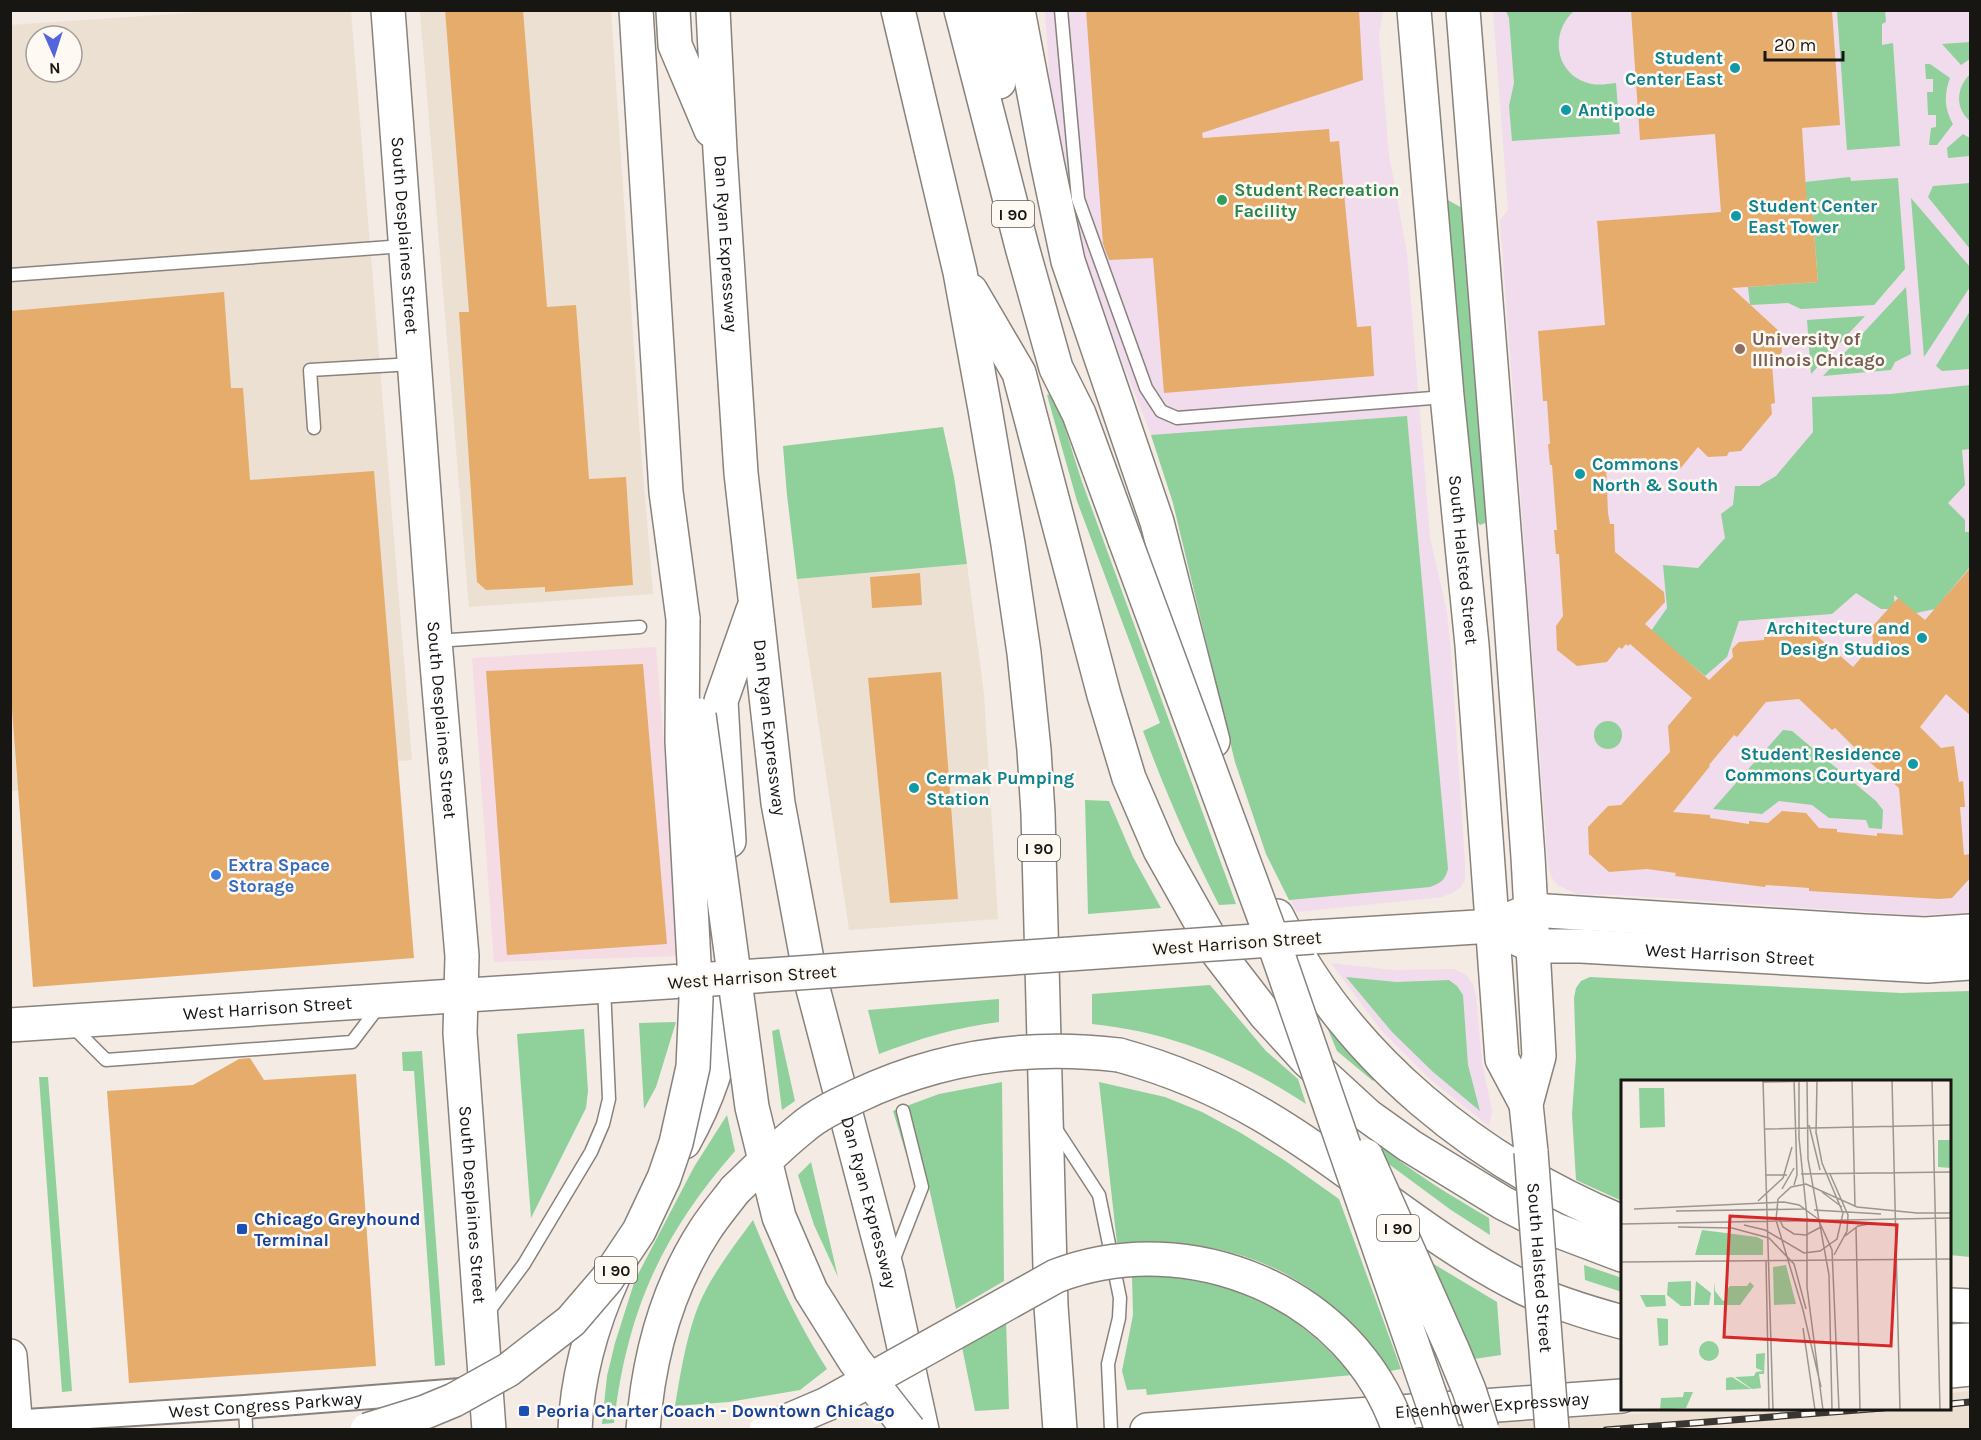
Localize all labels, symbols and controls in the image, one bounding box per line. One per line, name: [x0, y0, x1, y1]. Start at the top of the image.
north arrow: [24, 24, 84, 84]
scale bar: [1765, 24, 1843, 62]
text: 20 m: [1774, 34, 1816, 56]
place label: Student Center East: [1625, 47, 1723, 90]
text: N: [49, 59, 61, 78]
marker: Student Center East: [1728, 61, 1742, 75]
place label: Antipode: [1578, 99, 1655, 121]
marker: Antipode: [1559, 103, 1573, 117]
street label: South Desplaines Street: [386, 136, 423, 335]
street label: Dan Ryan Expressway: [709, 154, 743, 333]
place label: Student Recreation Facility: [1234, 179, 1400, 222]
marker: Student Recreation Facility: [1215, 193, 1229, 207]
place label: Student Center East Tower: [1748, 195, 1877, 238]
road number: I 90: [992, 201, 1034, 227]
marker: Student Center East Tower: [1729, 209, 1743, 223]
place label: University of Illinois Chicago: [1752, 328, 1885, 371]
marker: University of Illinois Chicago: [1733, 342, 1747, 356]
place label: Commons North & South: [1592, 453, 1718, 496]
marker: Commons North & South: [1573, 467, 1587, 481]
street label: South Halsted Street: [1444, 474, 1483, 646]
place label: Architecture and Design Studios: [1767, 617, 1910, 660]
street label: South Desplaines Street: [423, 620, 461, 820]
marker: Architecture and Design Studios: [1915, 631, 1929, 645]
street label: Dan Ryan Expressway: [749, 638, 791, 818]
place label: Student Residence Commons Courtyard: [1725, 743, 1901, 786]
marker: Student Residence Commons Courtyard: [1906, 757, 1920, 771]
place label: Cermak Pumping Station: [926, 767, 1075, 810]
marker: Cermak Pumping Station: [907, 781, 921, 795]
road number: I 90: [1018, 835, 1060, 861]
place label: Extra Space Storage: [228, 854, 330, 897]
marker: Extra Space Storage: [209, 868, 223, 882]
street label: West Harrison Street: [1152, 926, 1322, 960]
street label: West Harrison Street: [1644, 939, 1815, 970]
street label: West Harrison Street: [667, 960, 837, 994]
street label: West Harrison Street: [182, 992, 353, 1025]
inset map: [1621, 1080, 1951, 1410]
street label: South Desplaines Street: [454, 1105, 491, 1305]
street label: Dan Ryan Expressway: [836, 1114, 902, 1291]
street label: South Halsted Street: [1522, 1182, 1557, 1354]
place label: Chicago Greyhound Terminal: [254, 1208, 421, 1251]
road number: I 90: [1377, 1215, 1419, 1241]
marker: Chicago Greyhound Terminal: [235, 1222, 249, 1236]
road number: I 90: [595, 1257, 637, 1283]
street label: West Congress Parkway: [168, 1387, 364, 1423]
street label: Eisenhower Expressway: [1394, 1387, 1591, 1423]
place label: Peoria Charter Coach - Downtown Chicago: [536, 1400, 895, 1422]
marker: Peoria Charter Coach - Downtown Chicago: [517, 1404, 531, 1418]

